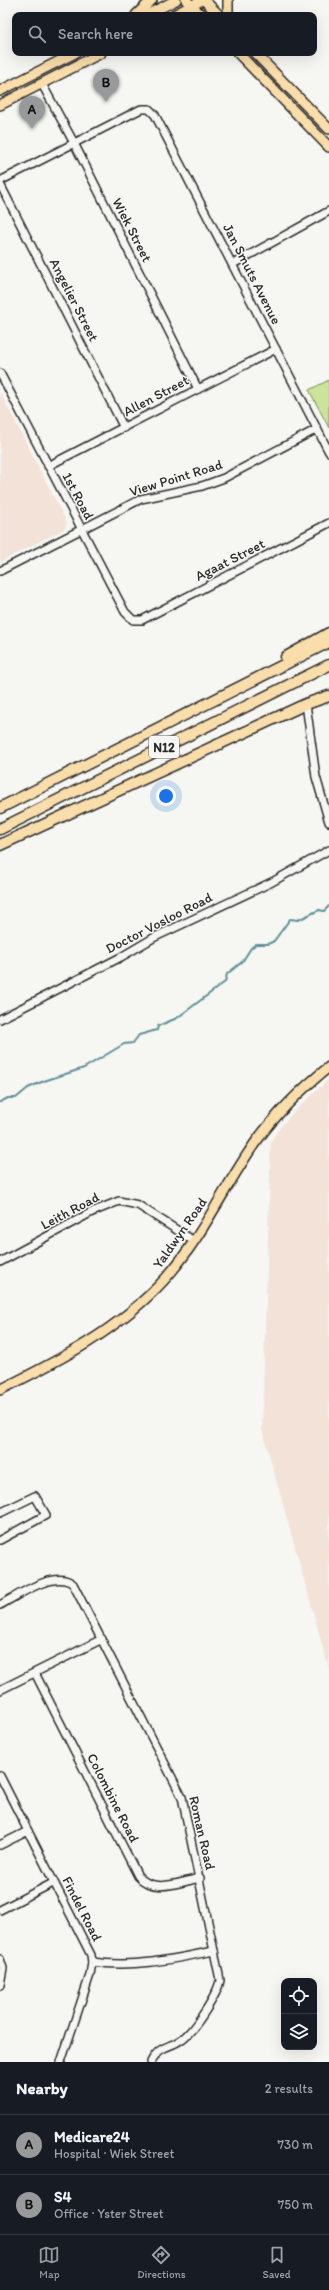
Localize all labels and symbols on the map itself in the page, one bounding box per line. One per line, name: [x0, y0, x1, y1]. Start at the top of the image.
pin: B: [93, 69, 119, 102]
pin: A: [19, 96, 45, 129]
street label: Wiek Street: [109, 195, 155, 265]
street label: Jan Smuts Avenue: [219, 221, 285, 328]
street label: Angelier Street: [46, 256, 102, 344]
street label: Allen Street: [120, 372, 192, 420]
street label: View Point Road: [127, 456, 225, 500]
street label: 1st Road: [58, 469, 98, 523]
street label: Agaat Street: [192, 535, 268, 585]
road number: N12: [149, 736, 179, 758]
your location: [156, 786, 176, 806]
street label: Doctor Vosloo Road: [103, 889, 215, 957]
street label: Leith Road: [38, 1188, 102, 1233]
street label: Yaldwyn Road: [149, 1194, 211, 1272]
street label: Colombine Road: [83, 1751, 143, 1846]
street label: Roman Road: [185, 1794, 219, 1872]
street label: Findel Road: [58, 1874, 106, 1945]

